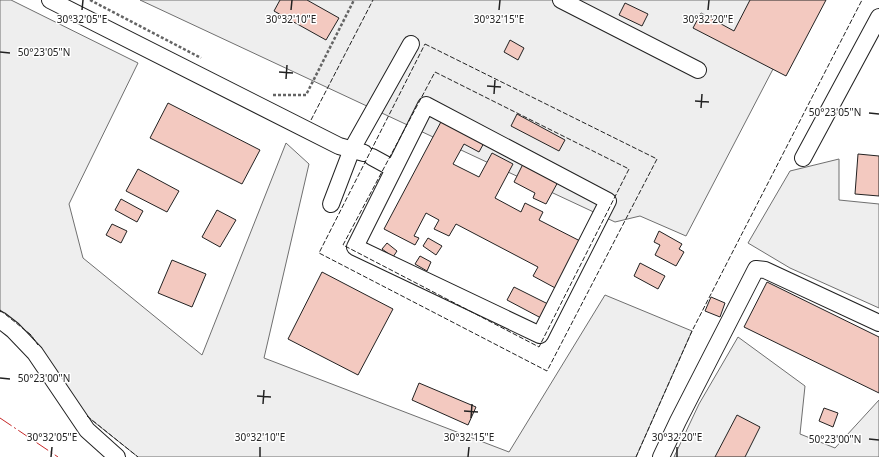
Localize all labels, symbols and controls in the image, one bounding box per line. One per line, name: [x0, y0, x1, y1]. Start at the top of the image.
text: 30°32'05"E: [57, 12, 107, 26]
text: 30°32'10"E: [266, 12, 316, 26]
text: 30°32'15"E: [474, 12, 524, 26]
text: 30°32'20"E: [683, 12, 733, 26]
text: 50°23'05"N: [18, 45, 70, 59]
text: 50°23'05"N: [809, 105, 861, 119]
text: 50°23'00"N: [18, 371, 70, 385]
text: 30°32'05"E: [27, 430, 77, 444]
text: 30°32'10"E: [235, 430, 285, 444]
text: 30°32'15"E: [444, 430, 494, 444]
text: 30°32'20"E: [652, 430, 702, 444]
text: 50°23'00"N: [809, 432, 861, 446]

